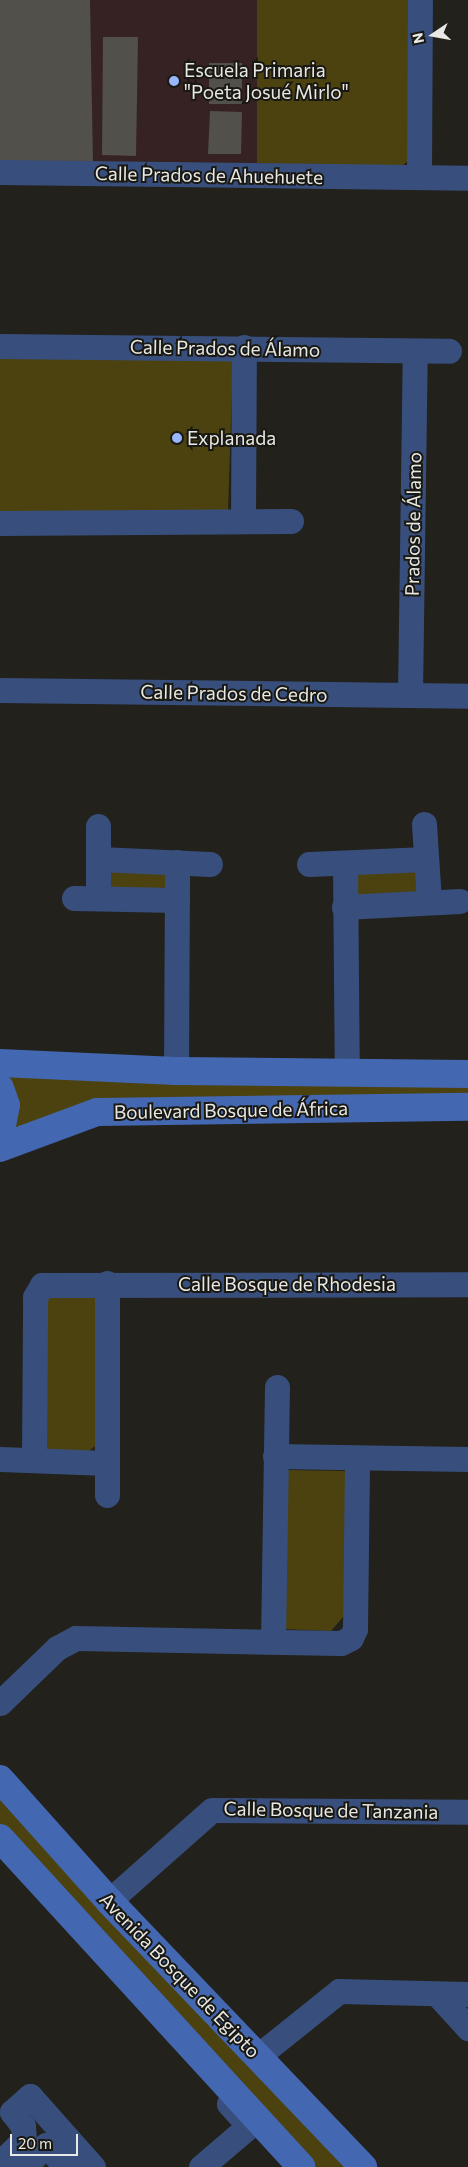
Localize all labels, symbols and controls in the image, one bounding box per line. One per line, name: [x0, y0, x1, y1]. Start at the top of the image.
north arrow: [408, 10, 458, 60]
text: N: [408, 31, 427, 45]
place label: Escuela Primaria "Poeta Josué Mirlo": [184, 59, 349, 103]
marker: Escuela Primaria "Poeta Josué Mirlo": [168, 75, 180, 87]
street label: Calle Prados de Ahuehuete: [95, 162, 323, 188]
street label: Calle Prados de Álamo: [130, 335, 320, 361]
place label: Explanada: [187, 427, 276, 449]
marker: Explanada: [171, 432, 183, 444]
street label: Prados de Álamo: [400, 452, 426, 596]
street label: Calle Prados de Cedro: [140, 680, 328, 706]
street label: Boulevard Bosque de África: [114, 1097, 348, 1123]
street label: Calle Bosque de Rhodesia: [178, 1273, 396, 1295]
street label: Calle Bosque de Tanzania: [223, 1797, 439, 1823]
street label: Avenida Bosque de Egipto: [95, 1888, 265, 2062]
scale bar: [12, 2124, 80, 2156]
text: 20 m: [18, 2134, 52, 2152]

